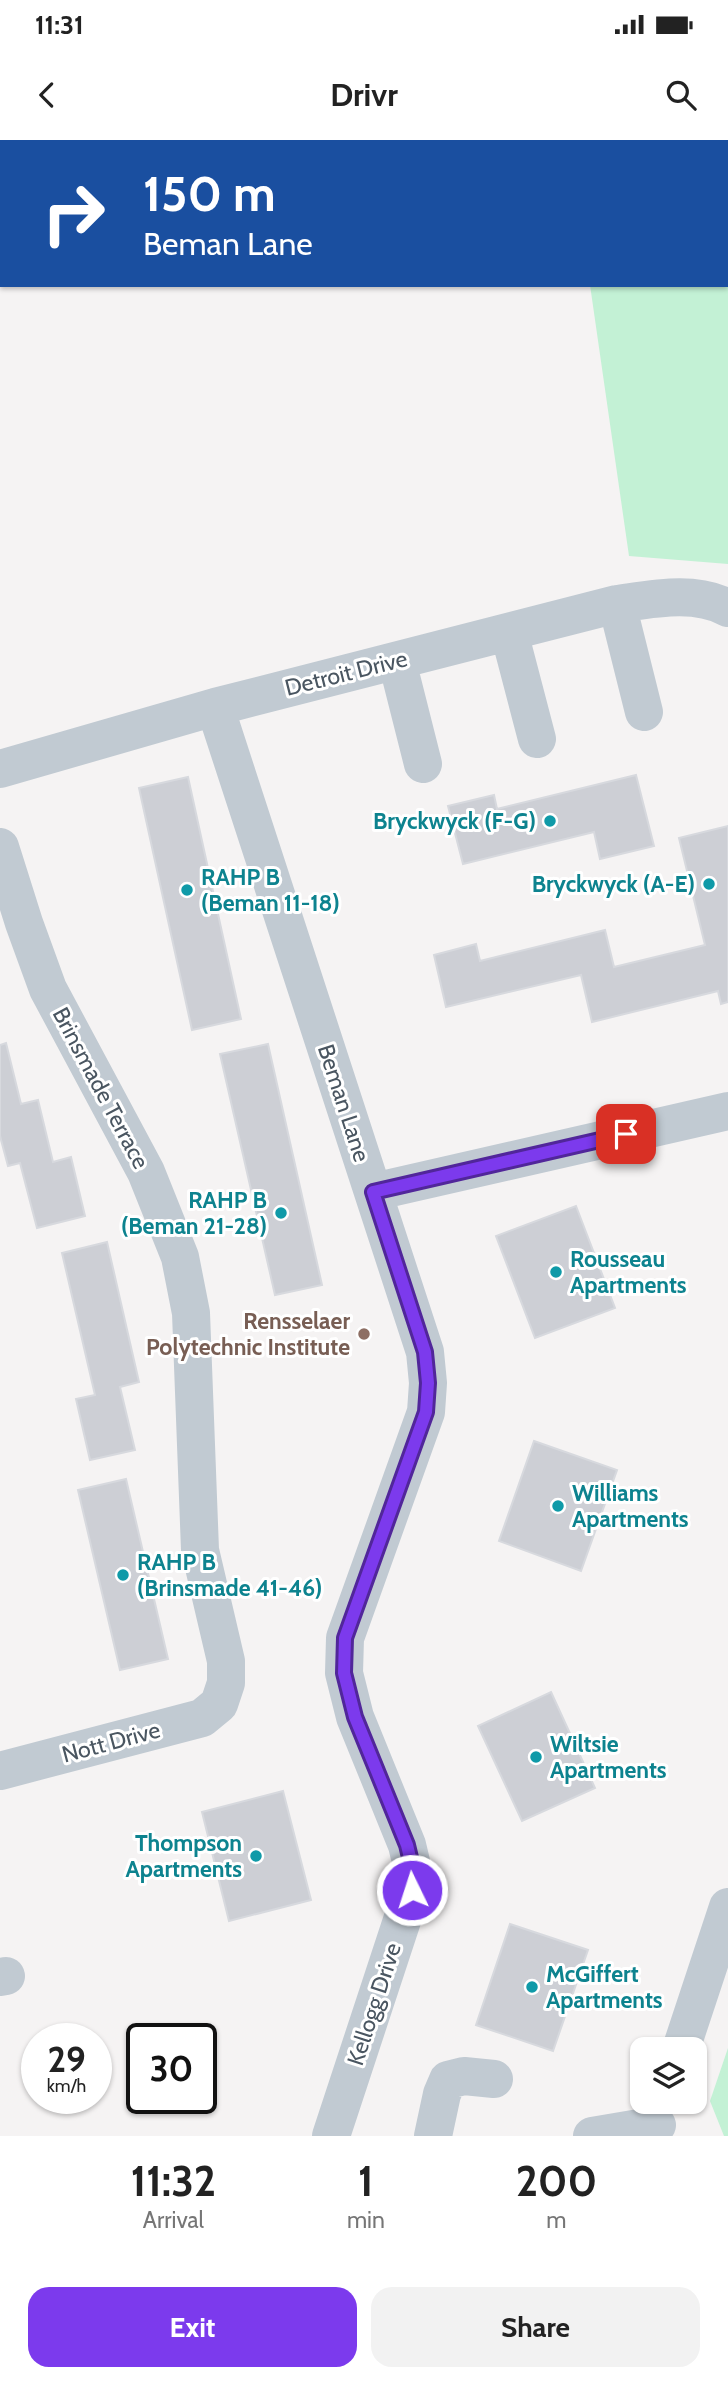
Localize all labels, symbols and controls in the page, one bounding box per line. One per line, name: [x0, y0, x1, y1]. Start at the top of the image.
text: 11:31: [35, 9, 84, 41]
text: Drivr: [330, 75, 398, 114]
icon: back: [28, 76, 66, 114]
icon: search: [662, 76, 700, 114]
text: 150 m: [143, 164, 276, 223]
icon: right: [28, 168, 119, 259]
text: Beman Lane: [143, 224, 313, 263]
street label: Detroit Drive: [282, 644, 410, 702]
place label: Bryckwyck (F-G): [373, 807, 536, 835]
marker: Bryckwyck (F-G): [542, 813, 558, 829]
place label: RAHP B (Beman 11-18): [201, 863, 340, 917]
place label: Bryckwyck (A-E): [532, 870, 695, 898]
marker: Bryckwyck (A-E): [701, 876, 717, 892]
marker: RAHP B (Beman 11-18): [179, 882, 195, 898]
street label: Brinsmade Terrace: [47, 1003, 155, 1174]
street label: Beman Lane: [312, 1041, 376, 1166]
pin: [596, 1104, 656, 1164]
icon: arrive: [607, 1115, 645, 1153]
place label: RAHP B (Beman 21-28): [121, 1186, 267, 1240]
marker: RAHP B (Beman 21-28): [273, 1205, 289, 1221]
place label: Rousseau Apartments: [570, 1245, 687, 1299]
marker: Rousseau Apartments: [548, 1264, 564, 1280]
place label: Rensselaer Polytechnic Institute: [146, 1307, 350, 1361]
marker: Rensselaer Polytechnic Institute: [356, 1326, 372, 1342]
place label: Williams Apartments: [572, 1479, 689, 1533]
marker: Williams Apartments: [550, 1498, 566, 1514]
place label: RAHP B (Brinsmade 41-46): [137, 1548, 322, 1602]
marker: RAHP B (Brinsmade 41-46): [115, 1567, 131, 1583]
street label: Nott Drive: [59, 1715, 163, 1769]
place label: Wiltsie Apartments: [550, 1730, 667, 1784]
marker: Wiltsie Apartments: [528, 1749, 544, 1765]
place label: Thompson Apartments: [125, 1829, 242, 1883]
marker: Thompson Apartments: [248, 1848, 264, 1864]
position arrow: [375, 1853, 449, 1927]
street label: Kellogg Drive: [341, 1939, 407, 2069]
place label: McGiffert Apartments: [546, 1960, 663, 2014]
marker: McGiffert Apartments: [524, 1979, 540, 1995]
speed limit sign: 30: [126, 2023, 217, 2114]
map controls: [630, 2037, 707, 2114]
button: layers: [630, 2037, 707, 2114]
text: 29: [47, 2038, 86, 2081]
text: km/h: [47, 2075, 86, 2097]
text: 11:32: [131, 2155, 216, 2207]
text: 1: [358, 2155, 374, 2207]
text: 200: [516, 2155, 597, 2207]
text: Arrival: [143, 2206, 204, 2234]
text: min: [347, 2206, 385, 2234]
text: m: [546, 2206, 566, 2234]
button: Exit: [28, 2287, 357, 2367]
button: Share: [371, 2287, 700, 2367]

